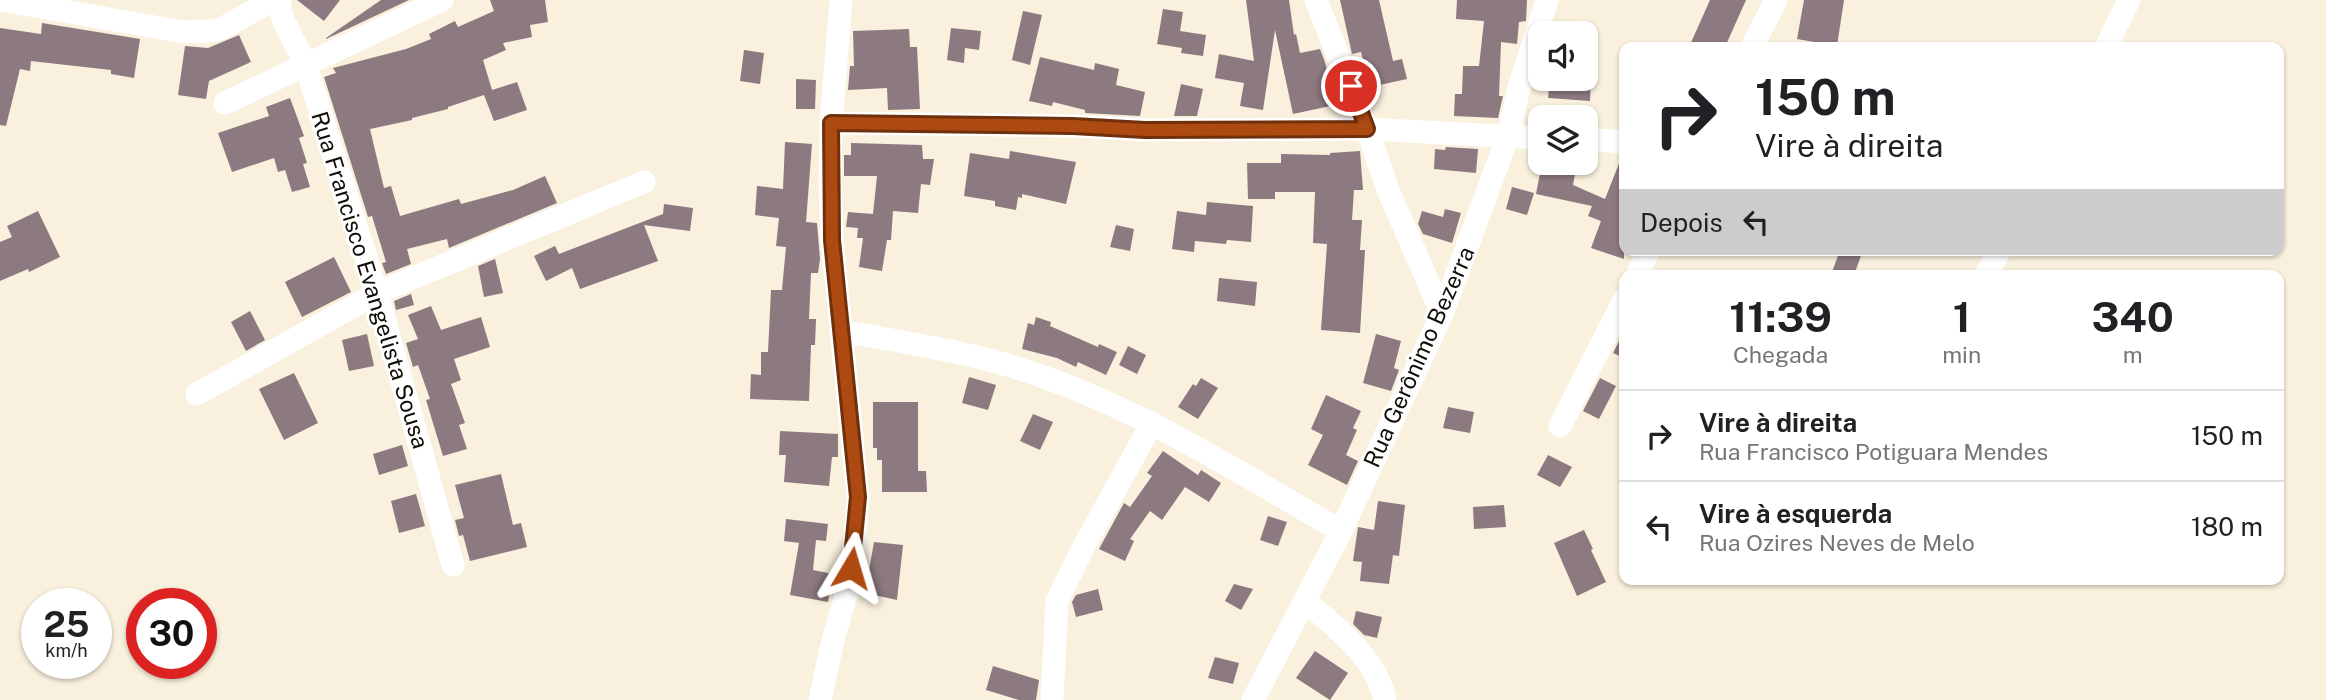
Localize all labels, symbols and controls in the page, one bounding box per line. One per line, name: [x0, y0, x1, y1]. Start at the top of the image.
map controls: [1528, 21, 1598, 175]
button: sound: [1528, 21, 1598, 91]
pin: [1321, 56, 1381, 116]
icon: arrive: [1332, 67, 1370, 105]
text: 150 m: [1755, 68, 1896, 126]
icon: right: [1640, 70, 1731, 161]
button: layers: [1528, 105, 1598, 175]
street label: Rua Francisco Evangelista Sousa: [306, 108, 435, 452]
text: Vire à direita: [1755, 127, 1943, 164]
icon: left: [1737, 203, 1775, 241]
text: Depois: [1640, 207, 1723, 238]
street label: Rua Gerônimo Bezerra: [1358, 242, 1479, 471]
text: 11:39: [1729, 292, 1832, 341]
text: 1: [1953, 292, 1971, 341]
text: 340: [2091, 292, 2174, 341]
text: Chegada: [1733, 341, 1828, 368]
text: min: [1942, 341, 1981, 368]
text: m: [2123, 341, 2143, 368]
text: Vire à direita: [1699, 407, 1857, 438]
icon: right: [1640, 417, 1678, 455]
text: 150 m: [2191, 420, 2263, 451]
text: Rua Francisco Potiguara Mendes: [1699, 438, 2048, 465]
text: Vire à esquerda: [1699, 498, 1892, 529]
icon: left: [1640, 508, 1678, 546]
text: 180 m: [2191, 511, 2263, 542]
text: Rua Ozires Neves de Melo: [1699, 529, 1975, 556]
position arrow: [814, 531, 888, 605]
speed limit sign: 30: [126, 588, 217, 679]
text: 25: [44, 604, 89, 645]
text: km/h: [45, 640, 88, 661]

